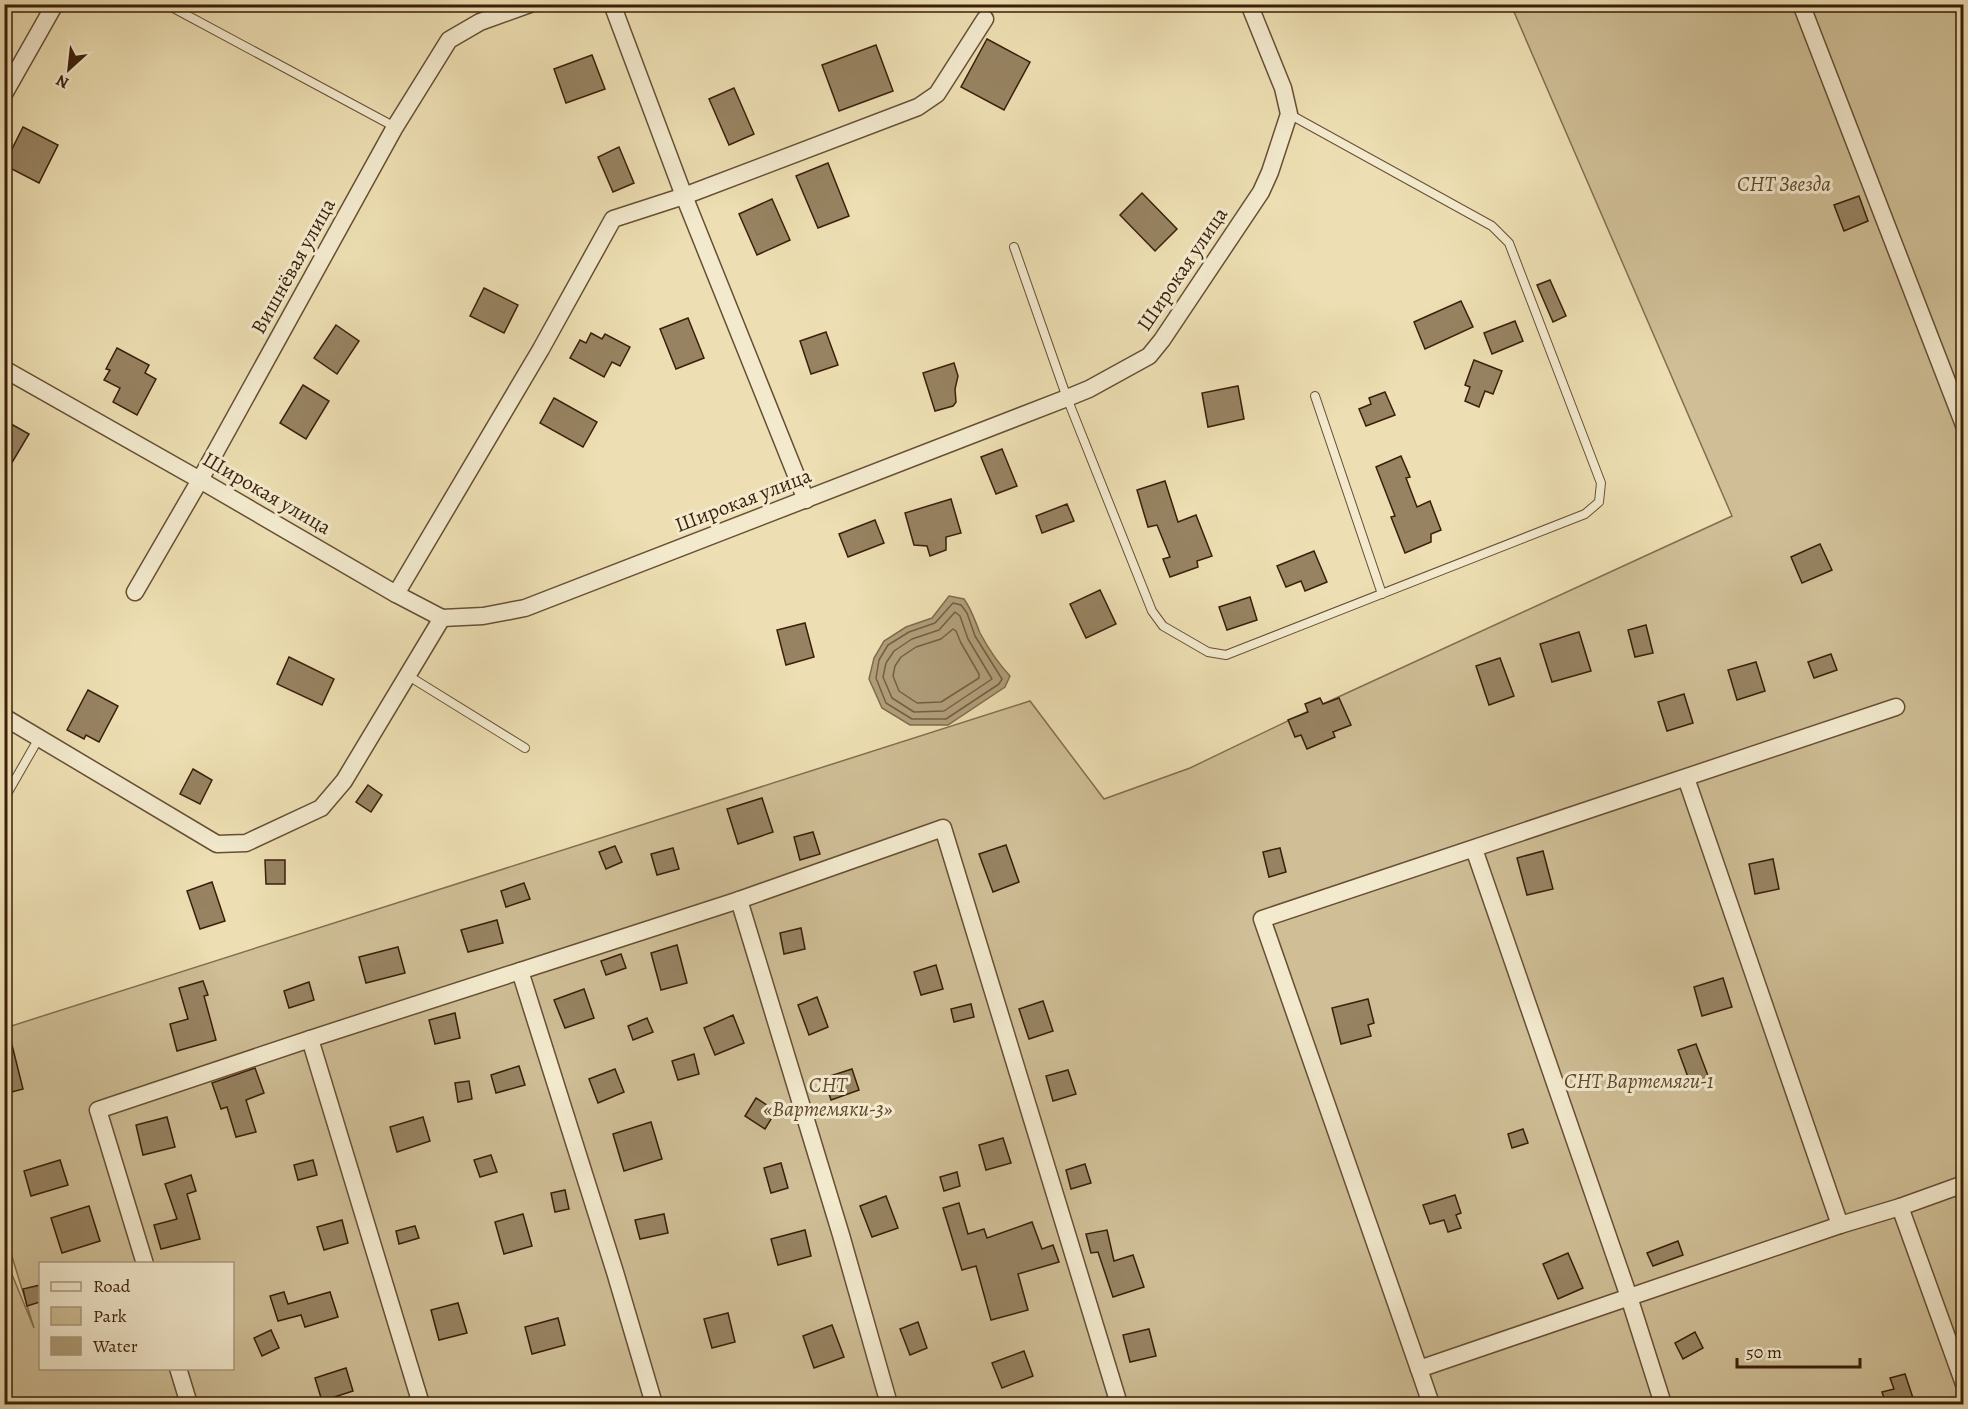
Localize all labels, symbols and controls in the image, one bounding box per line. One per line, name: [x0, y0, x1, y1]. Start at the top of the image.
north arrow: [39, 39, 99, 99]
text: N: [52, 69, 73, 94]
park label: СНТ Звезда: [1737, 170, 1831, 198]
street label: Вишнёвая улица: [244, 193, 342, 339]
street label: Широкая улица: [1130, 201, 1234, 337]
street label: Широкая улица: [198, 445, 337, 541]
street label: Широкая улица: [671, 461, 816, 539]
park label: СНТ Вартемяги-1: [1564, 1067, 1714, 1095]
park label: СНТ «Вартемяки-3»: [764, 1071, 893, 1123]
legend: [39, 1262, 234, 1370]
text: Road: [93, 1274, 131, 1298]
text: Park: [93, 1304, 127, 1328]
scale bar: [1737, 1331, 1860, 1369]
text: Water: [92, 1334, 138, 1358]
text: 50 m: [1746, 1340, 1782, 1364]

